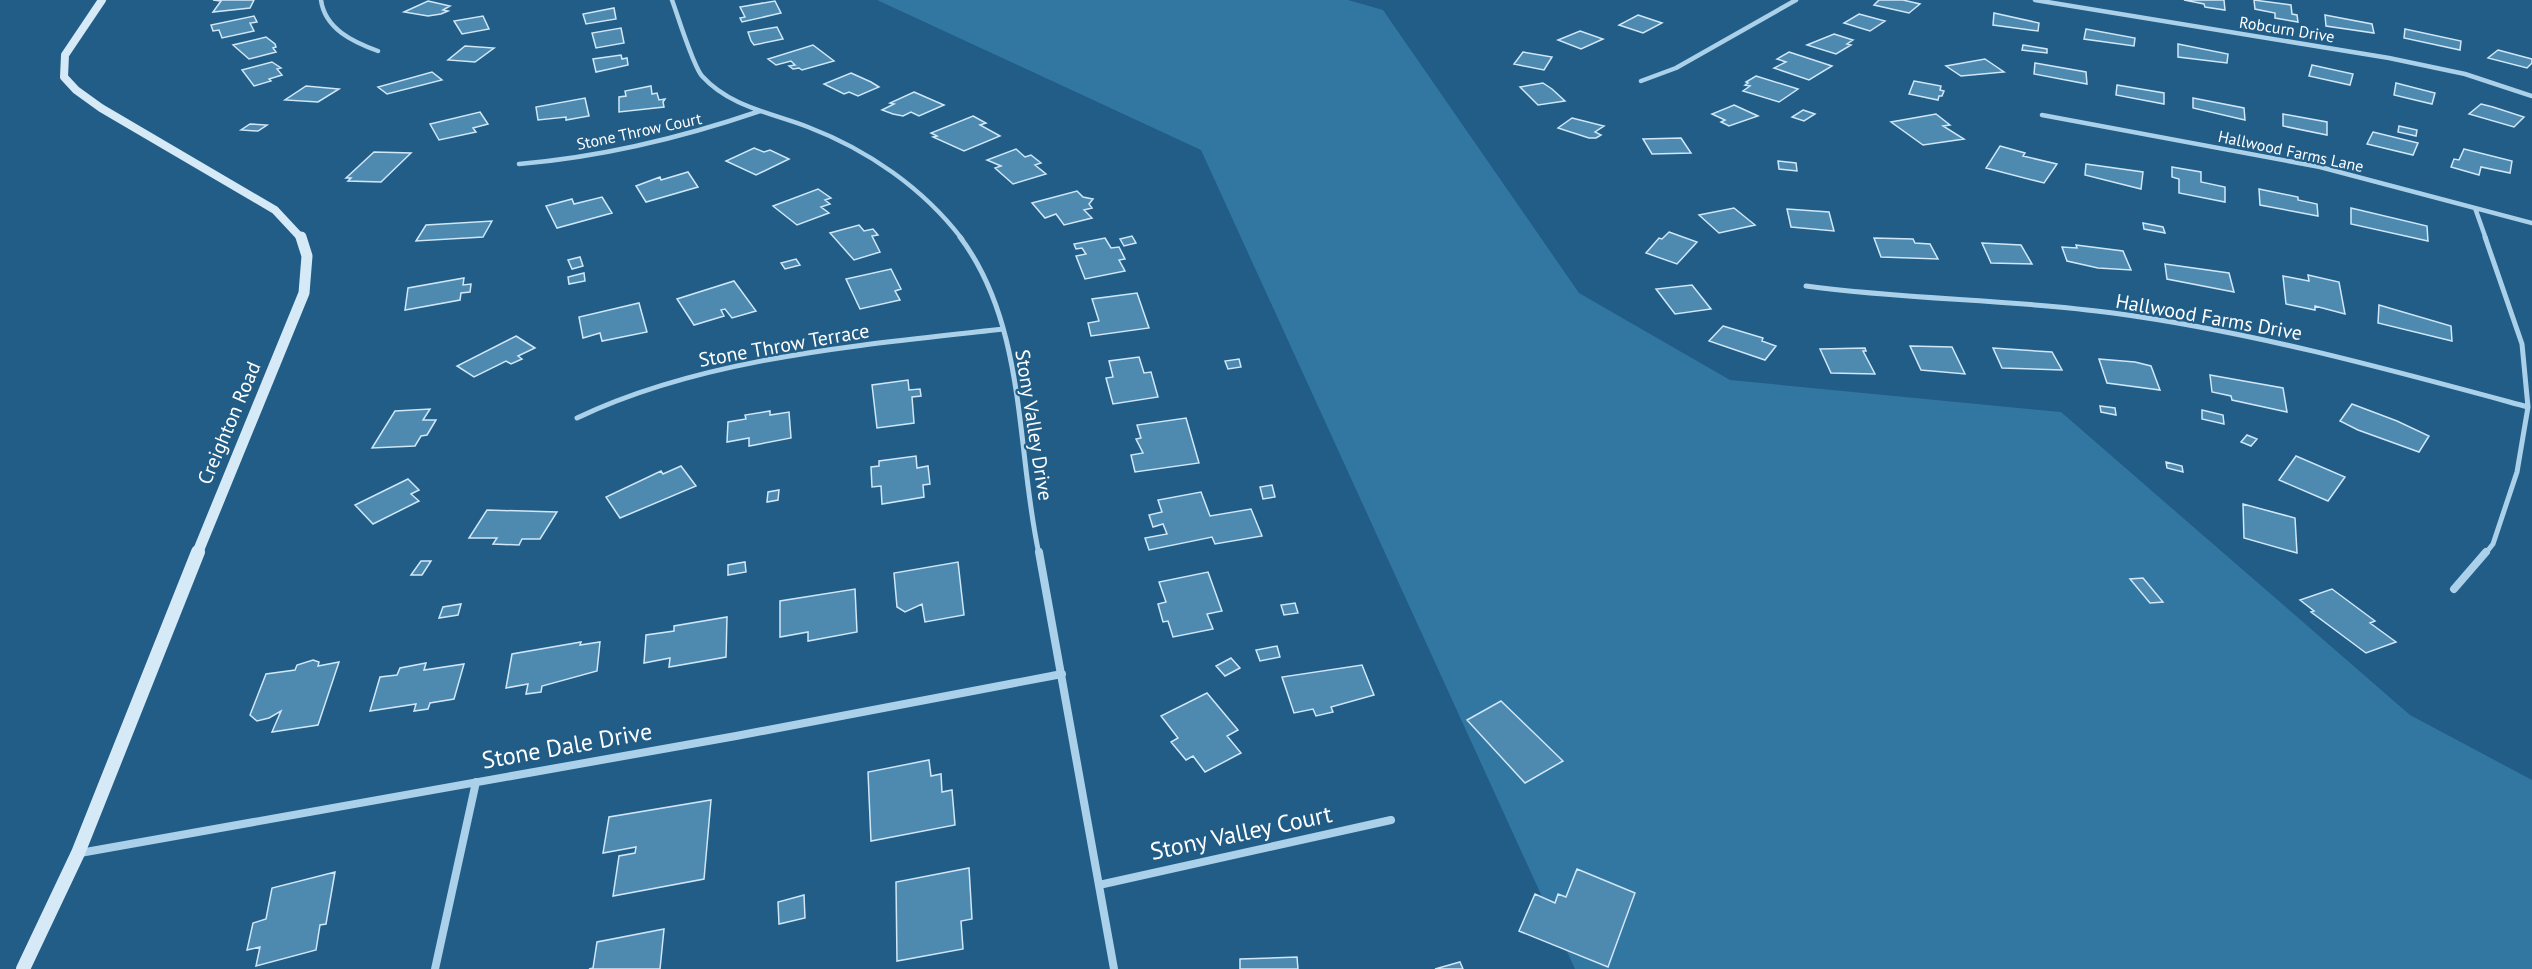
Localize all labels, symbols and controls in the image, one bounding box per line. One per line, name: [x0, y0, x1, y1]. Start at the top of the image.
street label: Robcurn Drive: [2238, 12, 2336, 46]
street label: Stone Throw Court: [575, 108, 704, 154]
street label: Hallwood Farms Lane: [2216, 126, 2366, 176]
street label: Hallwood Farms Drive: [2114, 288, 2304, 346]
street label: Stone Throw Terrace: [697, 317, 871, 373]
street label: Stony Valley Drive: [1009, 348, 1059, 502]
street label: Creighton Road: [191, 358, 267, 488]
street label: Stone Dale Drive: [479, 715, 654, 776]
street label: Stony Valley Court: [1147, 798, 1335, 867]

